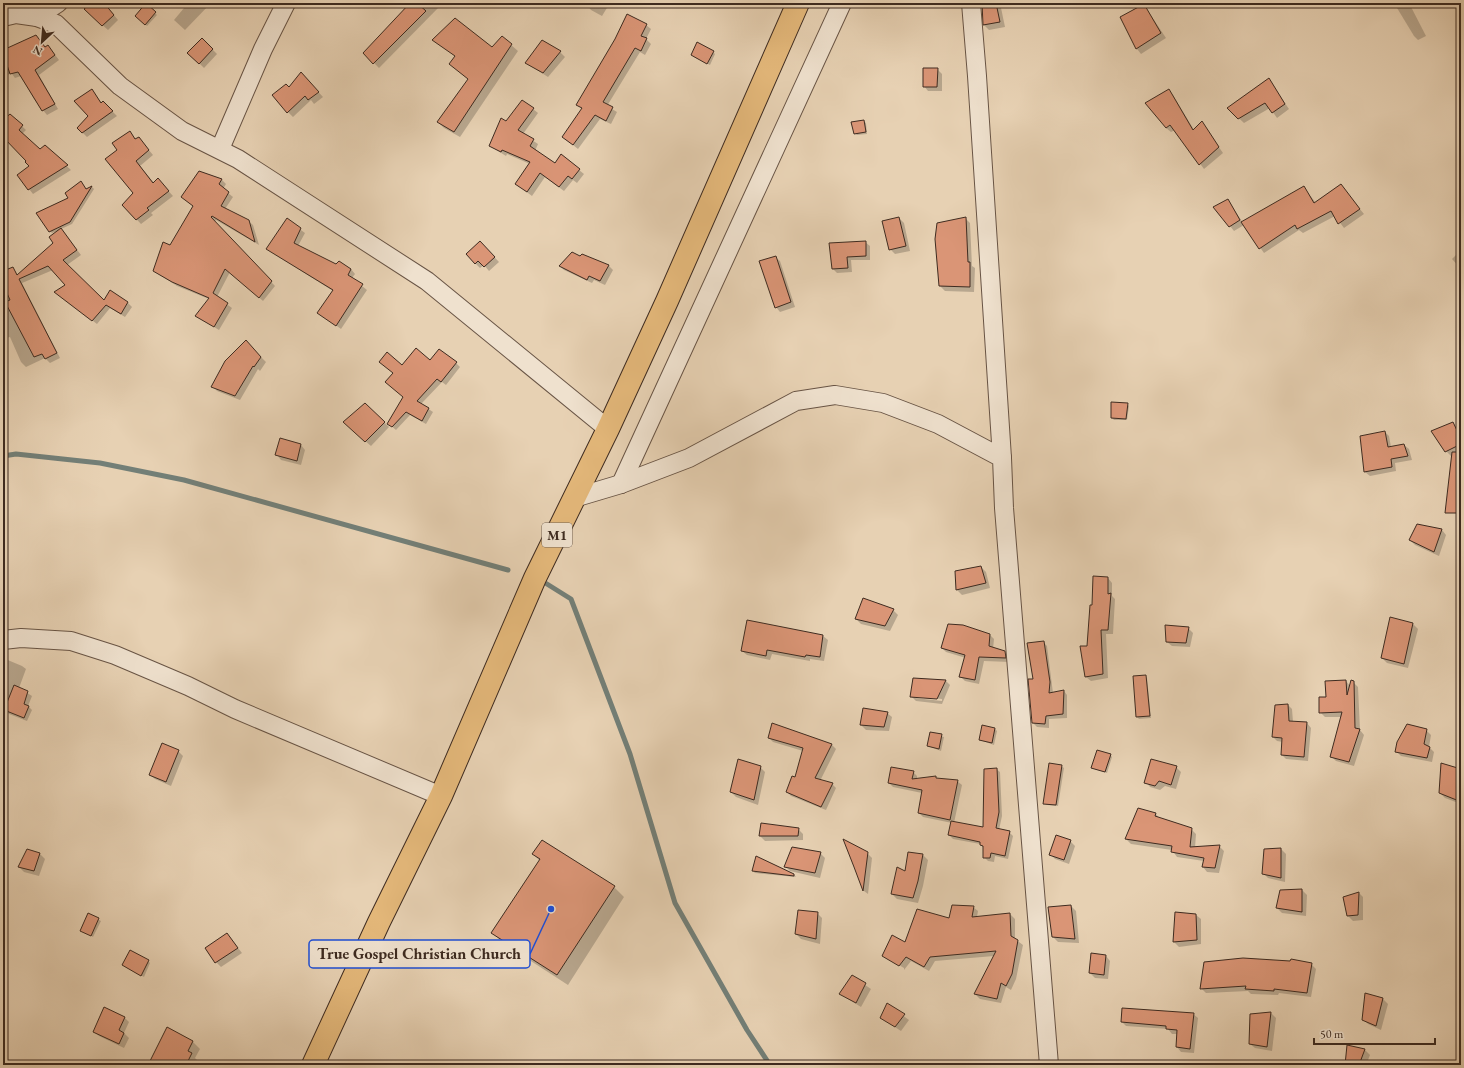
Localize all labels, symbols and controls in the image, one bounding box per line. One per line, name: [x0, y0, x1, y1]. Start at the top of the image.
north arrow: [22, 22, 62, 62]
text: N: [30, 43, 45, 59]
road number: M1: [542, 523, 572, 547]
callout: True Gospel Christian Church: [309, 940, 530, 968]
text: True Gospel Christian Church: [317, 943, 521, 964]
scale bar: [1314, 1020, 1435, 1046]
text: 50 m: [1320, 1026, 1344, 1042]

